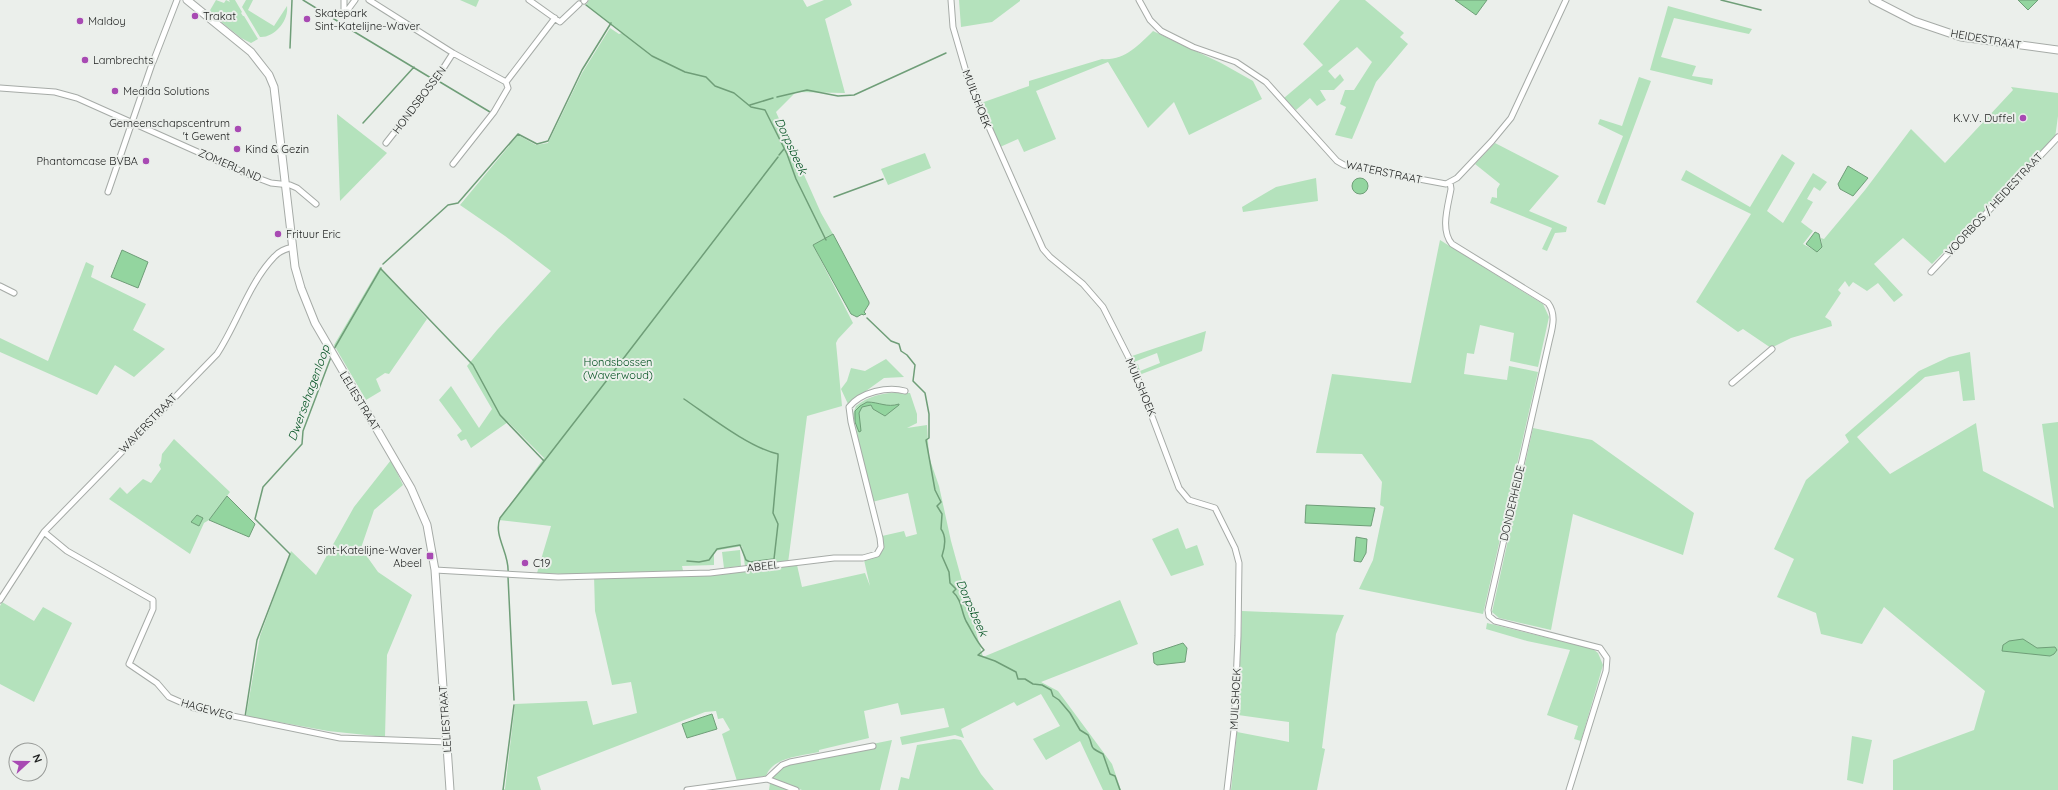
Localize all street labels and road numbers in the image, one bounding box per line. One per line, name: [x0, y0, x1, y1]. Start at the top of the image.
street label: HEIDESTRAAT: [1950, 26, 2023, 52]
street label: HONDSBOSSEN: [389, 64, 449, 136]
street label: MUILSHOEK: [959, 68, 995, 130]
street label: ZOMERLAND: [196, 145, 264, 185]
street label: VOORBOS / HEIDESTRAAT: [1942, 149, 2046, 259]
street label: WATERSTRAAT: [1345, 157, 1424, 187]
street label: MUILSHOEK: [1122, 356, 1160, 418]
street label: LELIESTRAAT: [337, 368, 384, 434]
street label: WAVERSTRAAT: [116, 390, 180, 456]
street label: DONDERHEIDE: [1497, 464, 1527, 542]
street label: ABEEL: [746, 557, 780, 575]
street label: MUILSHOEK: [1226, 668, 1244, 730]
street label: LELIESTRAAT: [436, 685, 454, 753]
street label: HAGEWEG: [179, 695, 235, 723]

